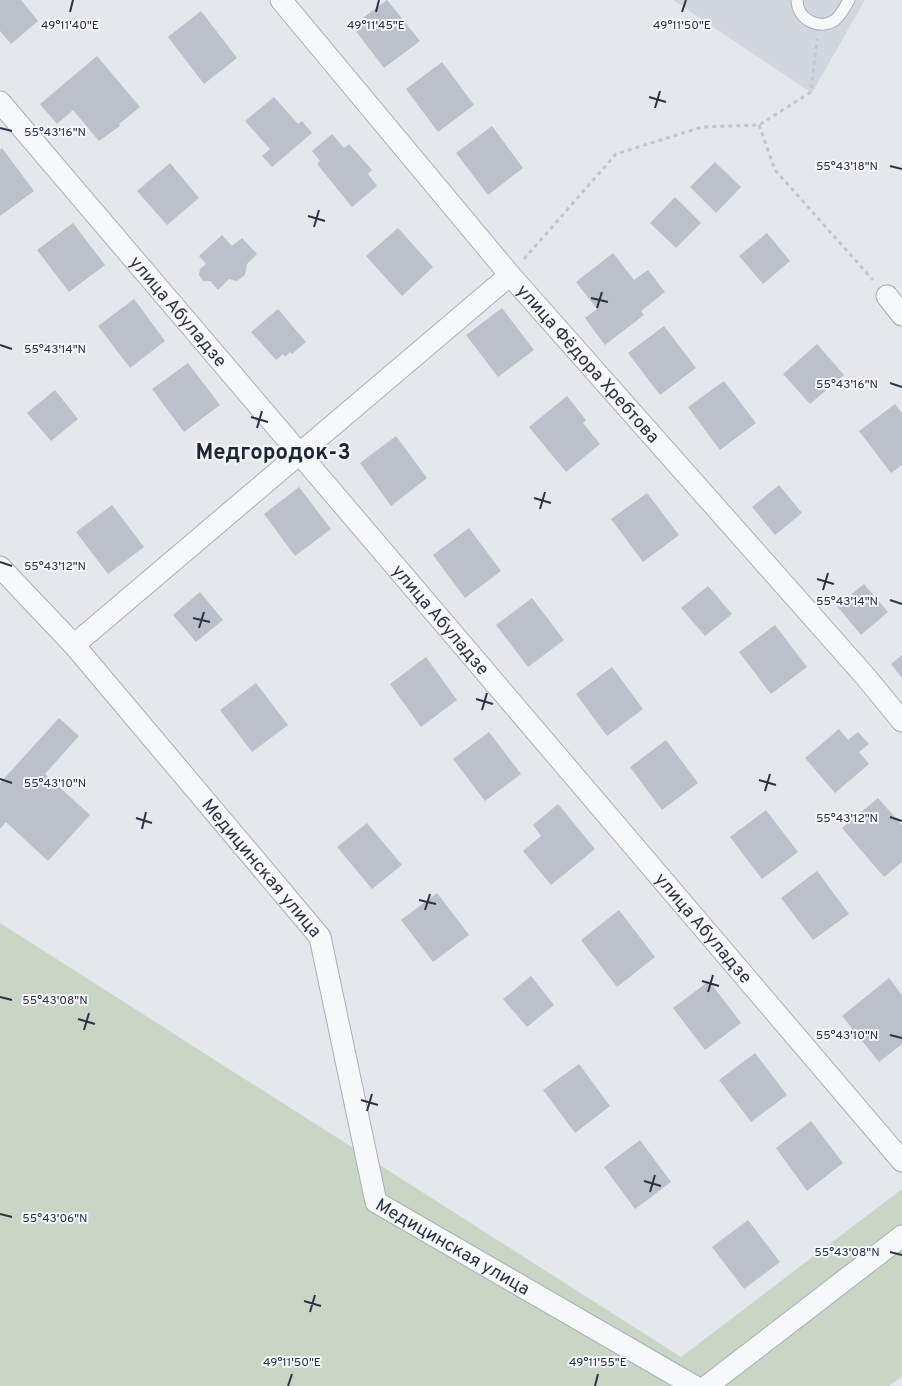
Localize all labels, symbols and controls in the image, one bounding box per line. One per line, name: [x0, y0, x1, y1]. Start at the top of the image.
text: 49°11'40"E: [41, 18, 99, 34]
text: 49°11'45"E: [347, 18, 405, 34]
text: 49°11'50"E: [653, 18, 711, 34]
text: 55°43'16"N: [24, 125, 86, 141]
text: 55°43'18"N: [816, 159, 878, 175]
street label: улица Абуладзе: [123, 252, 231, 373]
street label: улица Фёдора Хребтова: [511, 280, 664, 449]
text: 55°43'14"N: [24, 342, 86, 358]
text: 55°43'16"N: [816, 377, 878, 393]
district label: Медгородок-3: [195, 440, 351, 467]
text: 55°43'12"N: [24, 559, 86, 575]
street label: улица Абуладзе: [386, 560, 494, 681]
text: 55°43'14"N: [816, 594, 878, 610]
text: 55°43'10"N: [24, 776, 86, 792]
street label: Медицинская улица: [196, 795, 326, 943]
text: 55°43'12"N: [816, 811, 878, 827]
street label: улица Абуладзе: [649, 869, 756, 989]
text: 55°43'08"N: [22, 993, 88, 1009]
text: 55°43'10"N: [816, 1028, 878, 1044]
street label: Медицинская улица: [371, 1194, 533, 1301]
text: 55°43'06"N: [22, 1211, 88, 1227]
text: 55°43'08"N: [814, 1245, 880, 1261]
text: 49°11'50"E: [263, 1355, 321, 1371]
text: 49°11'55"E: [569, 1355, 627, 1371]

